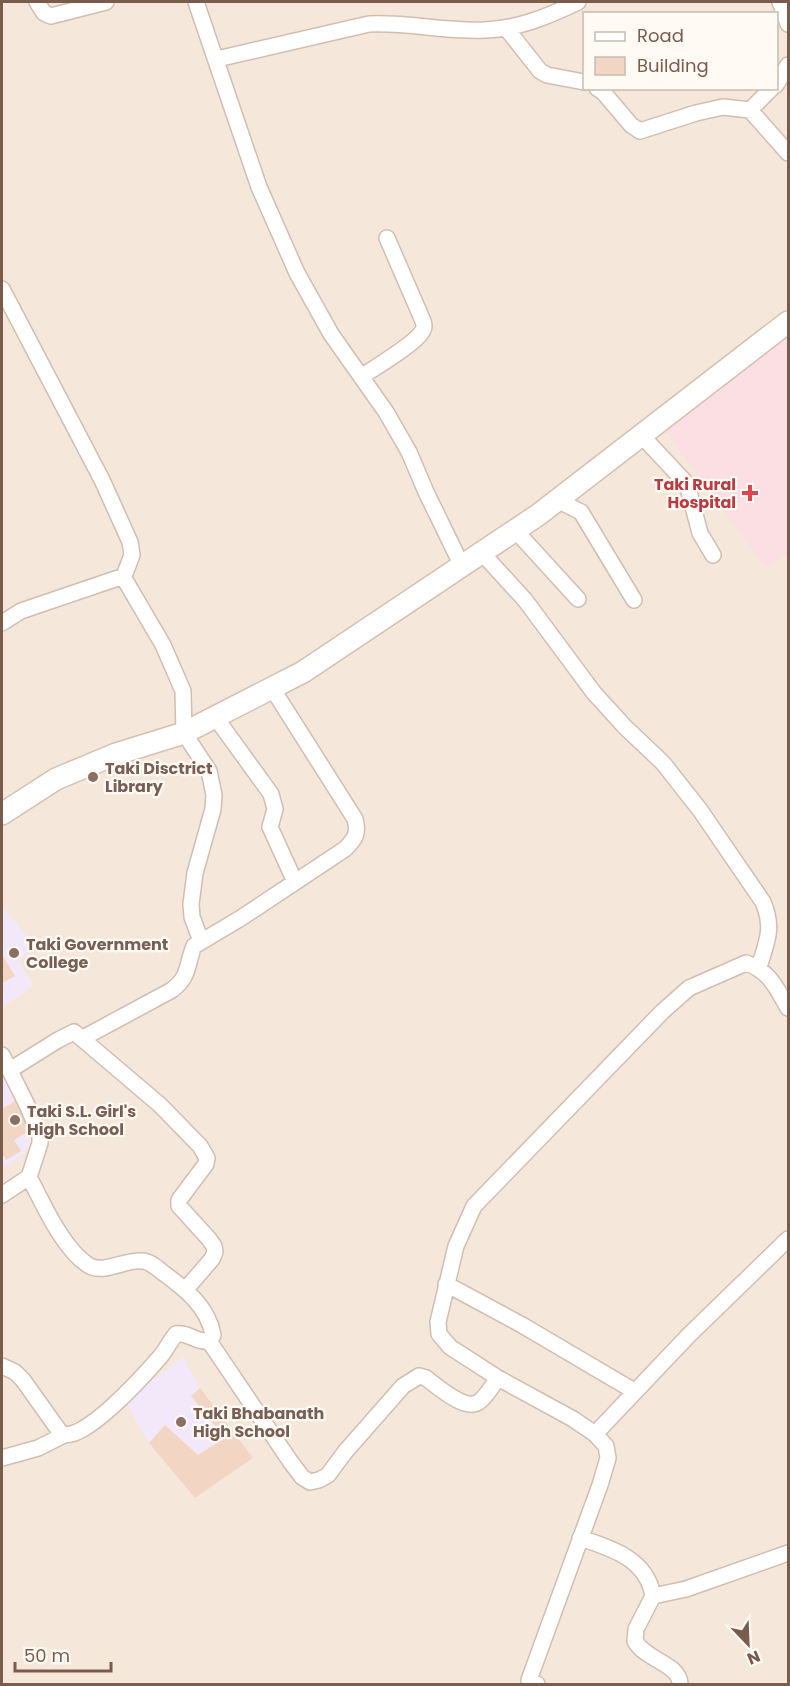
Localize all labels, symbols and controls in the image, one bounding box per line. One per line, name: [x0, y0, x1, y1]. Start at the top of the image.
legend: [583, 12, 778, 90]
text: Road: [637, 23, 684, 48]
text: Building: [637, 53, 709, 78]
place label: Taki Rural Hospital: [654, 473, 736, 514]
marker: Taki Rural Hospital: [741, 484, 759, 502]
place label: Taki Disctrict Library: [105, 757, 213, 798]
marker: Taki Disctrict Library: [86, 770, 100, 784]
place label: Taki Government College: [26, 933, 168, 974]
marker: Taki Government College: [7, 946, 21, 960]
place label: Taki S.L. Girl's High School: [27, 1100, 136, 1141]
marker: Taki S.L. Girl's High School: [8, 1113, 22, 1127]
place label: Taki Bhabanath High School: [193, 1402, 324, 1443]
marker: Taki Bhabanath High School: [174, 1415, 188, 1429]
north arrow: [718, 1614, 778, 1674]
scale bar: [15, 1635, 111, 1673]
text: 50 m: [24, 1643, 70, 1668]
text: N: [744, 1644, 764, 1670]

